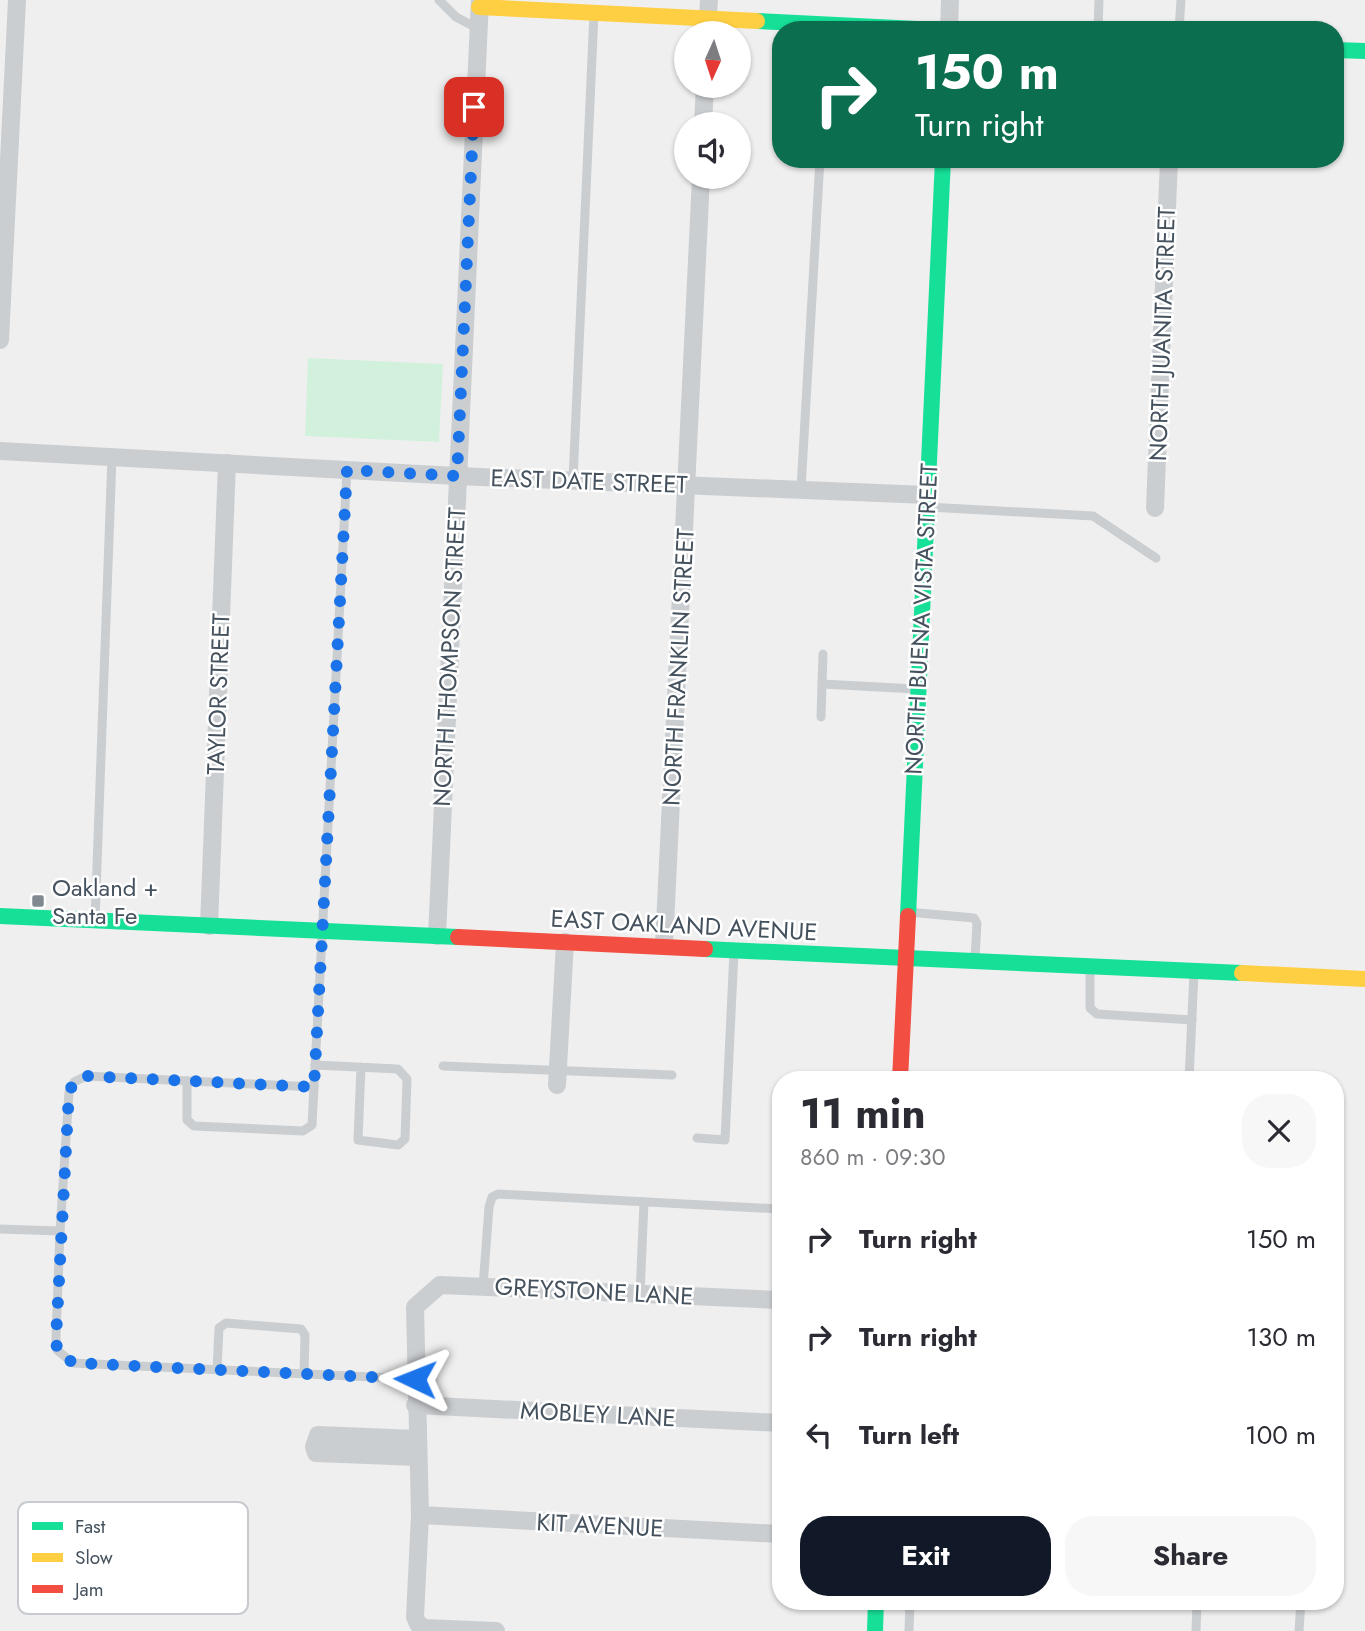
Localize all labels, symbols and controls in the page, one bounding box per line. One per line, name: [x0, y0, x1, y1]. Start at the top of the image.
north arrow: [674, 21, 751, 98]
map controls: [674, 21, 751, 189]
text: 150 m: [915, 37, 1059, 107]
icon: right: [800, 49, 891, 140]
pin: [444, 77, 504, 137]
icon: arrive: [455, 88, 493, 126]
text: Turn right: [915, 102, 1044, 148]
button: sound: [674, 112, 751, 189]
street label: NORTH JUANITA STREET: [1140, 206, 1184, 462]
street label: EAST DATE STREET: [490, 460, 688, 502]
street label: NORTH BUENA VISTA STREET: [895, 462, 947, 776]
street label: NORTH THOMPSON STREET: [424, 506, 474, 808]
street label: NORTH FRANKLIN STREET: [653, 527, 703, 807]
street label: TAYLOR STREET: [198, 613, 238, 775]
place label: Oakland + Santa Fe: [52, 870, 158, 933]
marker: Oakland + Santa Fe: [30, 893, 46, 909]
street label: EAST OAKLAND AVENUE: [550, 901, 818, 949]
text: 11 min: [800, 1083, 926, 1144]
button: close: [1242, 1094, 1316, 1168]
text: 860 m · 09:30: [800, 1140, 945, 1174]
icon: right: [800, 1220, 838, 1258]
text: Turn right: [859, 1220, 977, 1258]
text: 150 m: [1246, 1220, 1316, 1258]
street label: GREYSTONE LANE: [494, 1268, 694, 1314]
icon: right: [800, 1318, 838, 1356]
text: Turn right: [859, 1318, 977, 1356]
text: 130 m: [1246, 1318, 1316, 1356]
position arrow: [378, 1342, 452, 1416]
street label: MOBLEY LANE: [519, 1392, 677, 1436]
icon: left: [800, 1416, 838, 1454]
text: Turn left: [859, 1416, 959, 1454]
text: 100 m: [1245, 1416, 1316, 1454]
legend: [18, 1502, 248, 1614]
street label: KIT AVENUE: [536, 1504, 664, 1546]
text: Fast: [75, 1513, 106, 1540]
button: Exit: [800, 1516, 1051, 1596]
button: Share: [1065, 1516, 1316, 1596]
text: Slow: [75, 1544, 113, 1571]
text: Jam: [72, 1576, 104, 1603]

